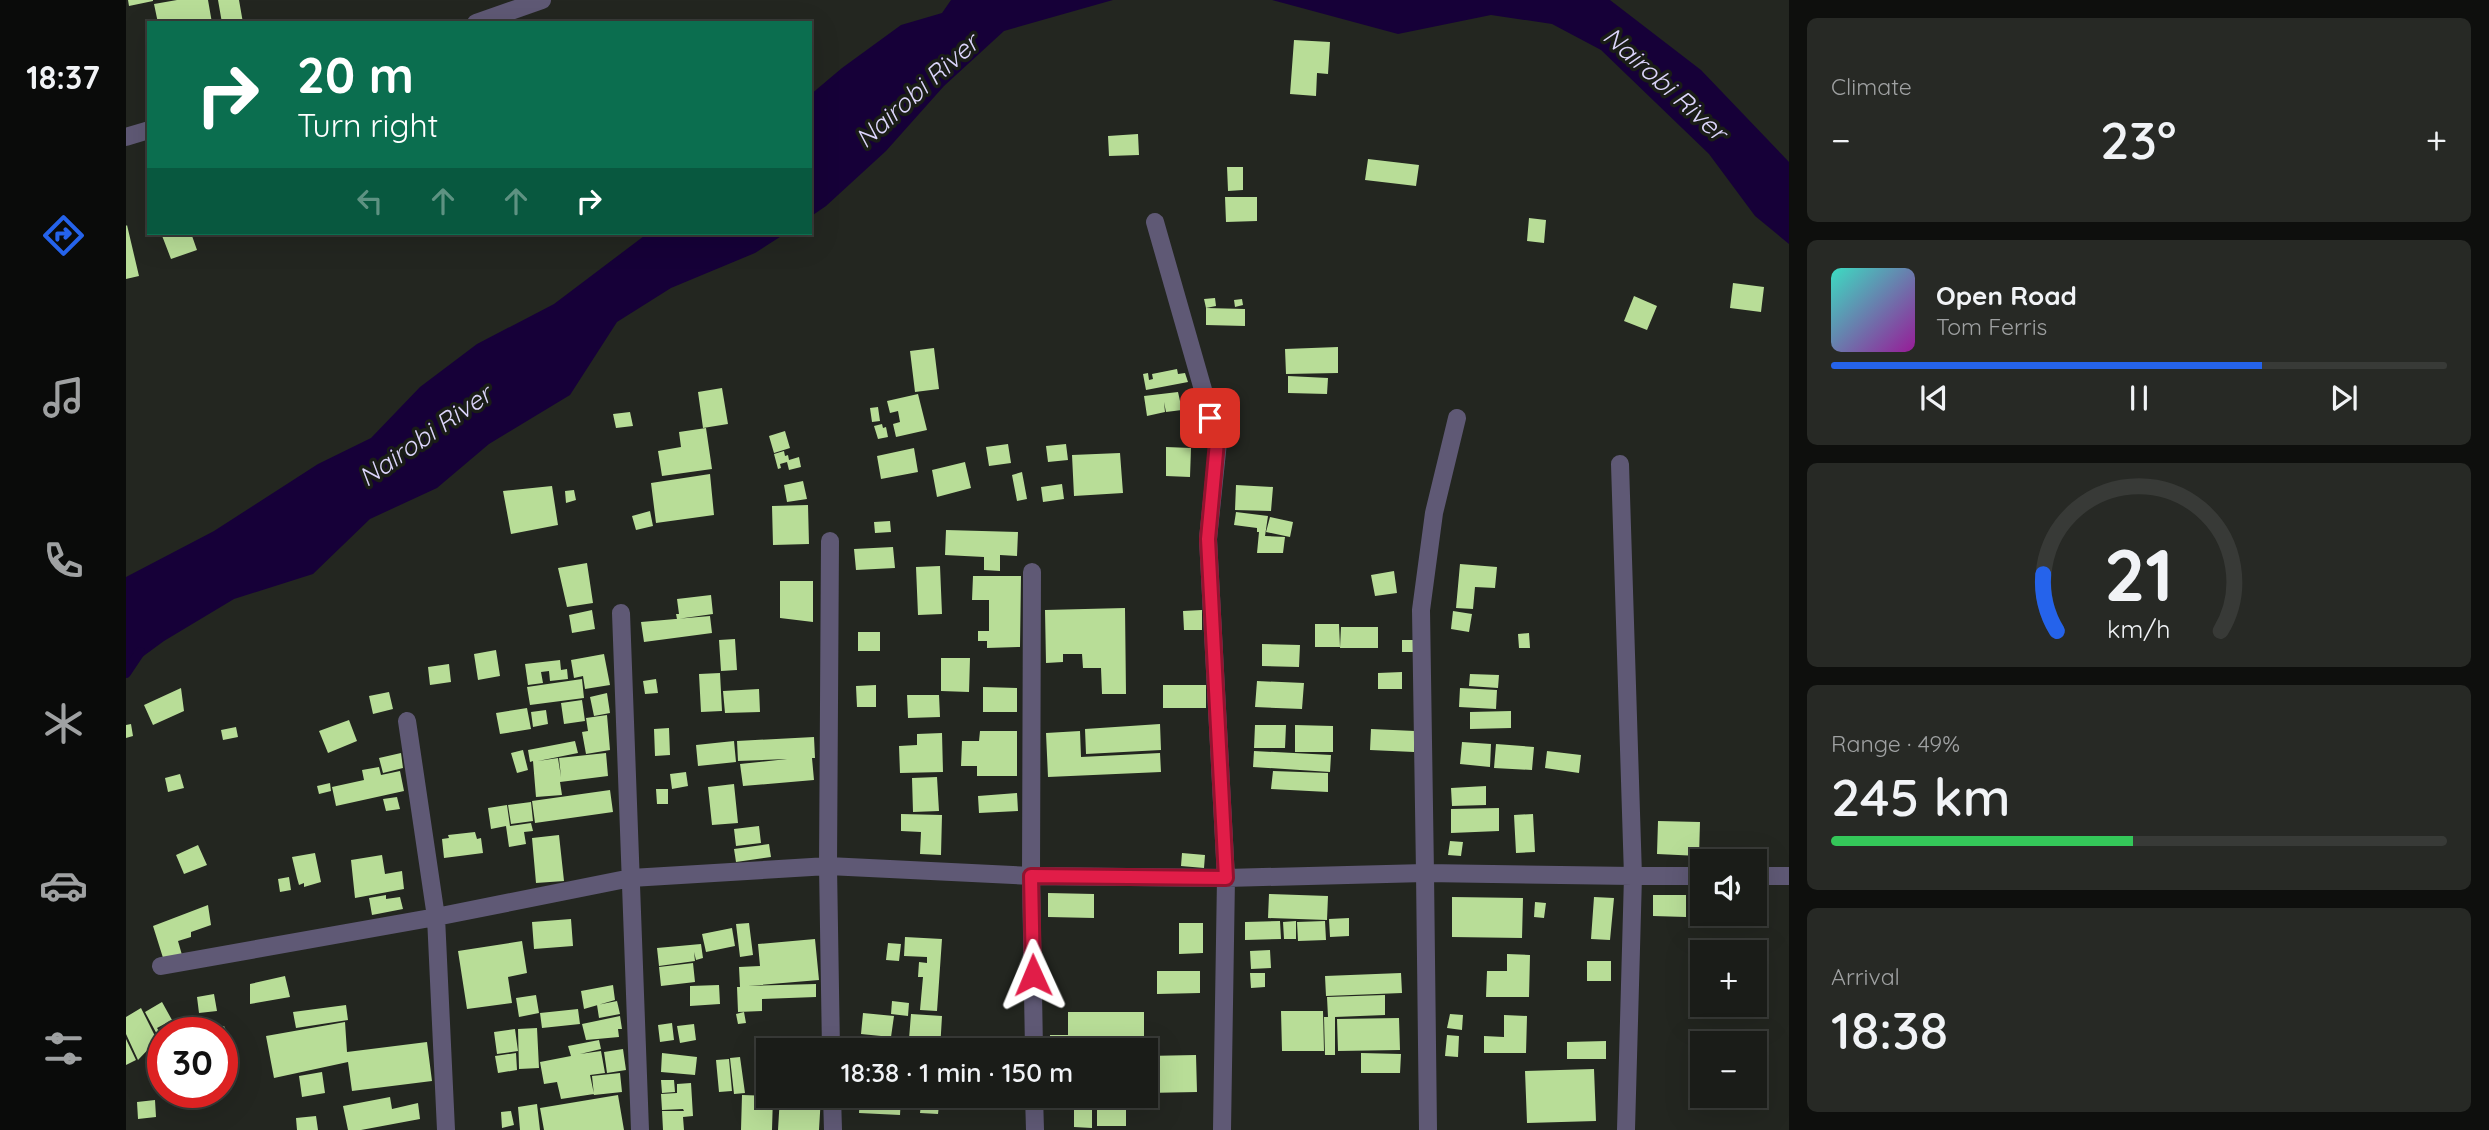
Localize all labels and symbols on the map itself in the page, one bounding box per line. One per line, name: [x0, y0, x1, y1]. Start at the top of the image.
water label: Nairobi River: [1597, 19, 1736, 150]
water label: Nairobi River: [848, 24, 988, 155]
water label: Nairobi River: [352, 376, 500, 494]
pin: [1180, 388, 1240, 448]
position arrow: [996, 938, 1070, 1012]
speed limit sign: 30: [147, 1017, 238, 1108]

